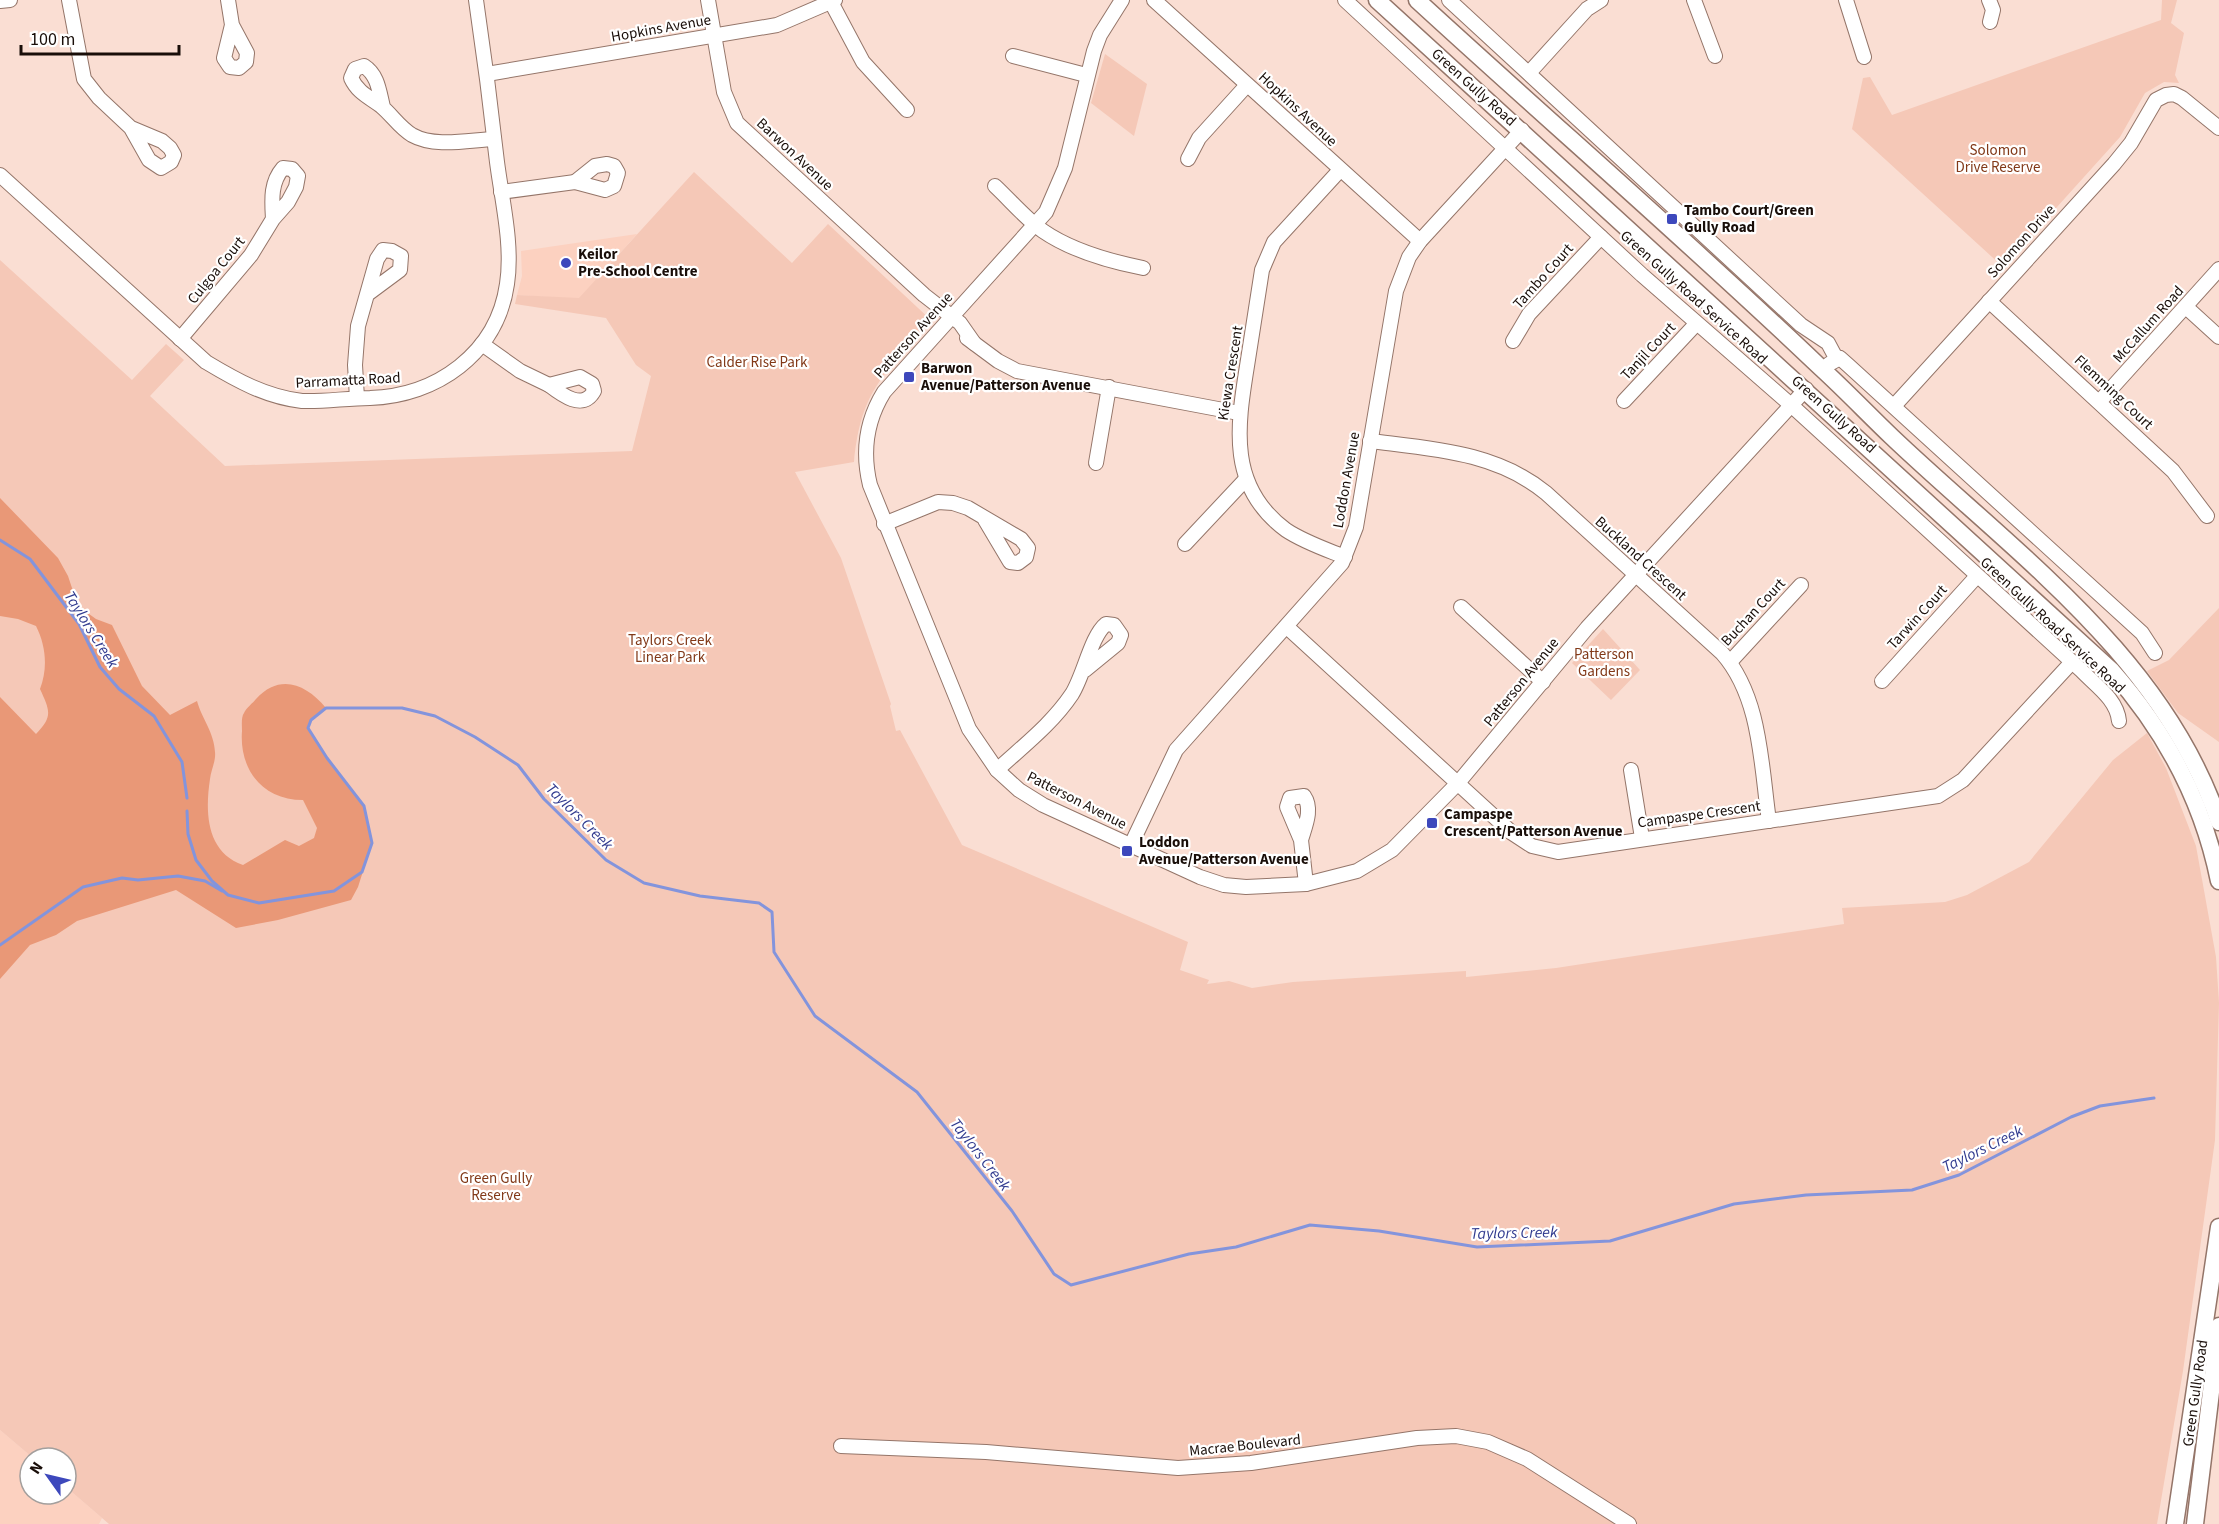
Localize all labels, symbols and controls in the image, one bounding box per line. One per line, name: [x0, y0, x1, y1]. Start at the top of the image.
street label: Hopkins Avenue: [609, 9, 713, 48]
scale bar: [21, 18, 178, 56]
text: 100 m: [30, 27, 75, 52]
street label: Green Gully Road: [1427, 44, 1521, 131]
street label: Hopkins Avenue: [1254, 67, 1342, 152]
street label: Barwon Avenue: [752, 113, 838, 196]
park label: Solomon Drive Reserve: [1955, 140, 2041, 178]
place label: Tambo Court/Green Gully Road: [1684, 200, 1814, 238]
street label: Solomon Drive: [1983, 200, 2060, 283]
marker: Tambo Court/Green Gully Road: [1665, 212, 1679, 226]
street label: Green Gully Road Service Road: [1615, 225, 1772, 369]
street label: Culgoa Court: [183, 232, 250, 309]
street label: Tambo Court: [1508, 239, 1578, 314]
place label: Keilor Pre-School Centre: [578, 244, 698, 282]
marker: Keilor Pre-School Centre: [559, 256, 573, 270]
street label: McCallum Road: [2108, 281, 2189, 368]
street label: Patterson Avenue: [869, 288, 958, 383]
street label: Tanjil Court: [1616, 318, 1681, 385]
street label: Kiewa Crescent: [1213, 324, 1248, 422]
street label: Flemming Court: [2070, 350, 2158, 435]
park label: Calder Rise Park: [707, 352, 808, 373]
place label: Barwon Avenue/Patterson Avenue: [920, 358, 1091, 396]
street label: Parramatta Road: [295, 367, 401, 394]
marker: Barwon Avenue/Patterson Avenue: [902, 370, 916, 384]
street label: Green Gully Road: [1787, 371, 1881, 458]
street label: Loddon Avenue: [1328, 430, 1365, 530]
street label: Buckland Crescent: [1590, 512, 1691, 605]
street label: Green Gully Road Service Road: [1975, 552, 2130, 698]
street label: Buchan Court: [1716, 574, 1790, 651]
street label: Tarwin Court: [1883, 580, 1952, 654]
water label: Taylors Creek: [59, 587, 124, 673]
park label: Taylors Creek Linear Park: [628, 630, 712, 668]
street label: Patterson Avenue: [1479, 633, 1564, 731]
park label: Patterson Gardens: [1574, 644, 1634, 682]
street label: Patterson Avenue: [1023, 766, 1130, 835]
water label: Taylors Creek: [541, 778, 618, 856]
street label: Campaspe Crescent: [1636, 795, 1762, 834]
place label: Campaspe Crescent/Patterson Avenue: [1444, 804, 1623, 842]
marker: Campaspe Crescent/Patterson Avenue: [1425, 816, 1439, 830]
place label: Loddon Avenue/Patterson Avenue: [1138, 832, 1309, 870]
marker: Loddon Avenue/Patterson Avenue: [1120, 844, 1134, 858]
water label: Taylors Creek: [945, 1114, 1016, 1196]
water label: Taylors Creek: [1939, 1120, 2027, 1178]
park label: Green Gully Reserve: [460, 1168, 532, 1206]
water label: Taylors Creek: [1470, 1221, 1558, 1245]
street label: Green Gully Road: [2178, 1338, 2213, 1448]
street label: Macrae Boulevard: [1188, 1429, 1302, 1462]
north arrow: [18, 1446, 78, 1506]
text: N: [24, 1458, 48, 1479]

